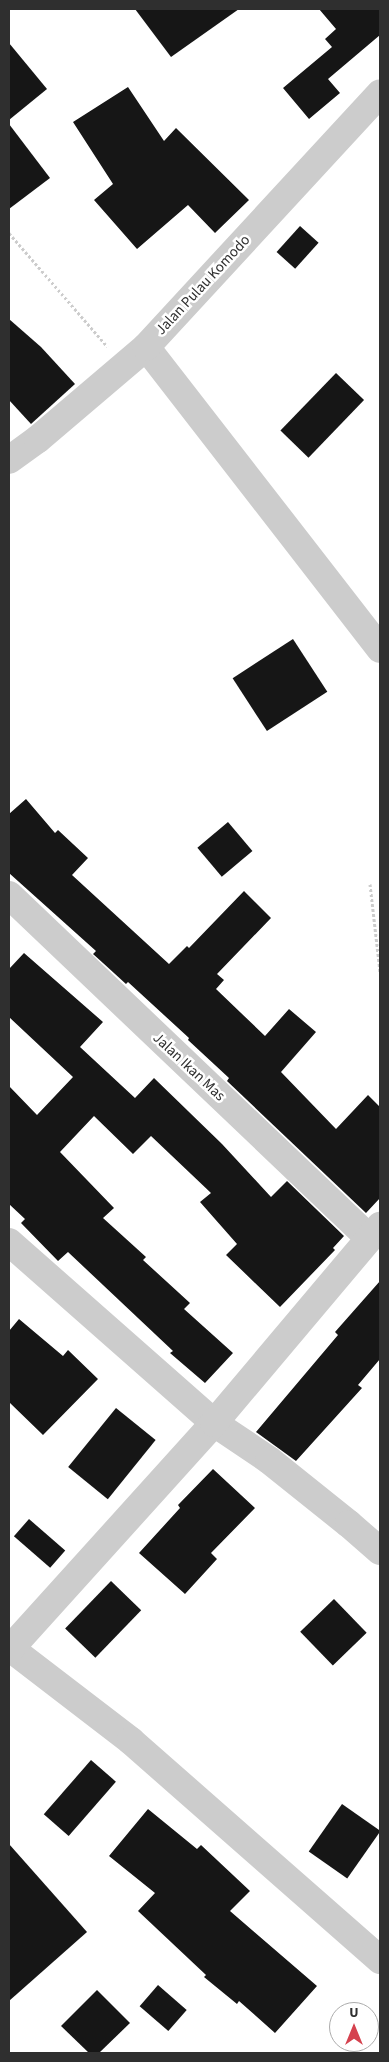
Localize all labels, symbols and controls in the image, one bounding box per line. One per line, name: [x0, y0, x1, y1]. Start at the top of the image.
street label: Jalan Pulau Komodo: [152, 231, 254, 339]
street label: Jalan Ikan Mas: [149, 1029, 229, 1105]
north arrow: [329, 2002, 379, 2052]
text: U: [349, 2003, 359, 2023]

